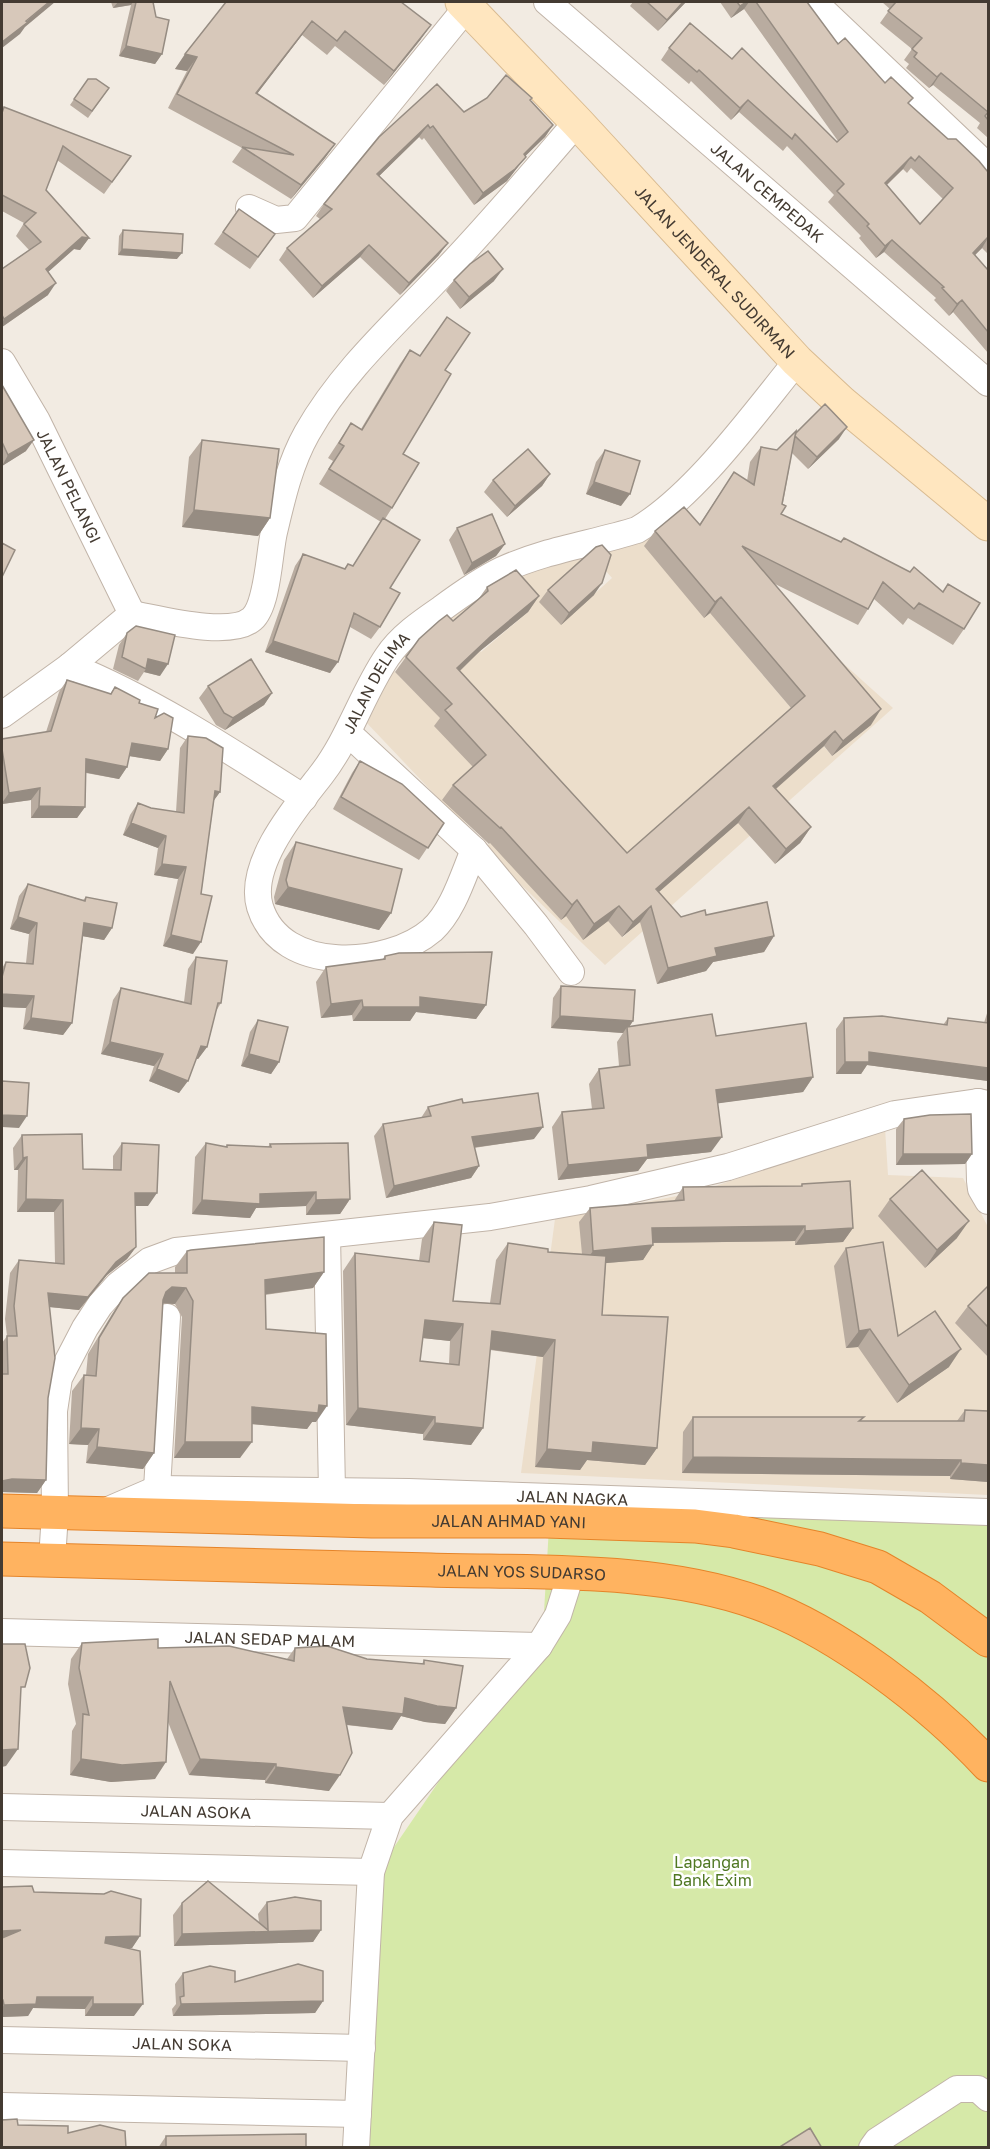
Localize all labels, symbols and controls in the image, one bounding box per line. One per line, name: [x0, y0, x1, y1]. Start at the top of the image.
street label: JALAN CEMPEDAK: [707, 138, 828, 247]
street label: JALAN JENDERAL SUDIRMAN: [630, 181, 800, 363]
street label: JALAN PELANGI: [32, 426, 105, 546]
street label: JALAN DELIMA: [338, 627, 414, 737]
street label: JALAN NAGKA: [516, 1486, 629, 1510]
street label: JALAN AHMAD YANI: [431, 1511, 587, 1532]
street label: JALAN YOS SUDARSO: [437, 1560, 606, 1585]
street label: JALAN SEDAP MALAM: [184, 1627, 355, 1651]
street label: JALAN ASOKA: [141, 1800, 252, 1823]
park label: Lapangan Bank Exim: [672, 1852, 752, 1890]
street label: JALAN SOKA: [132, 2033, 232, 2055]

